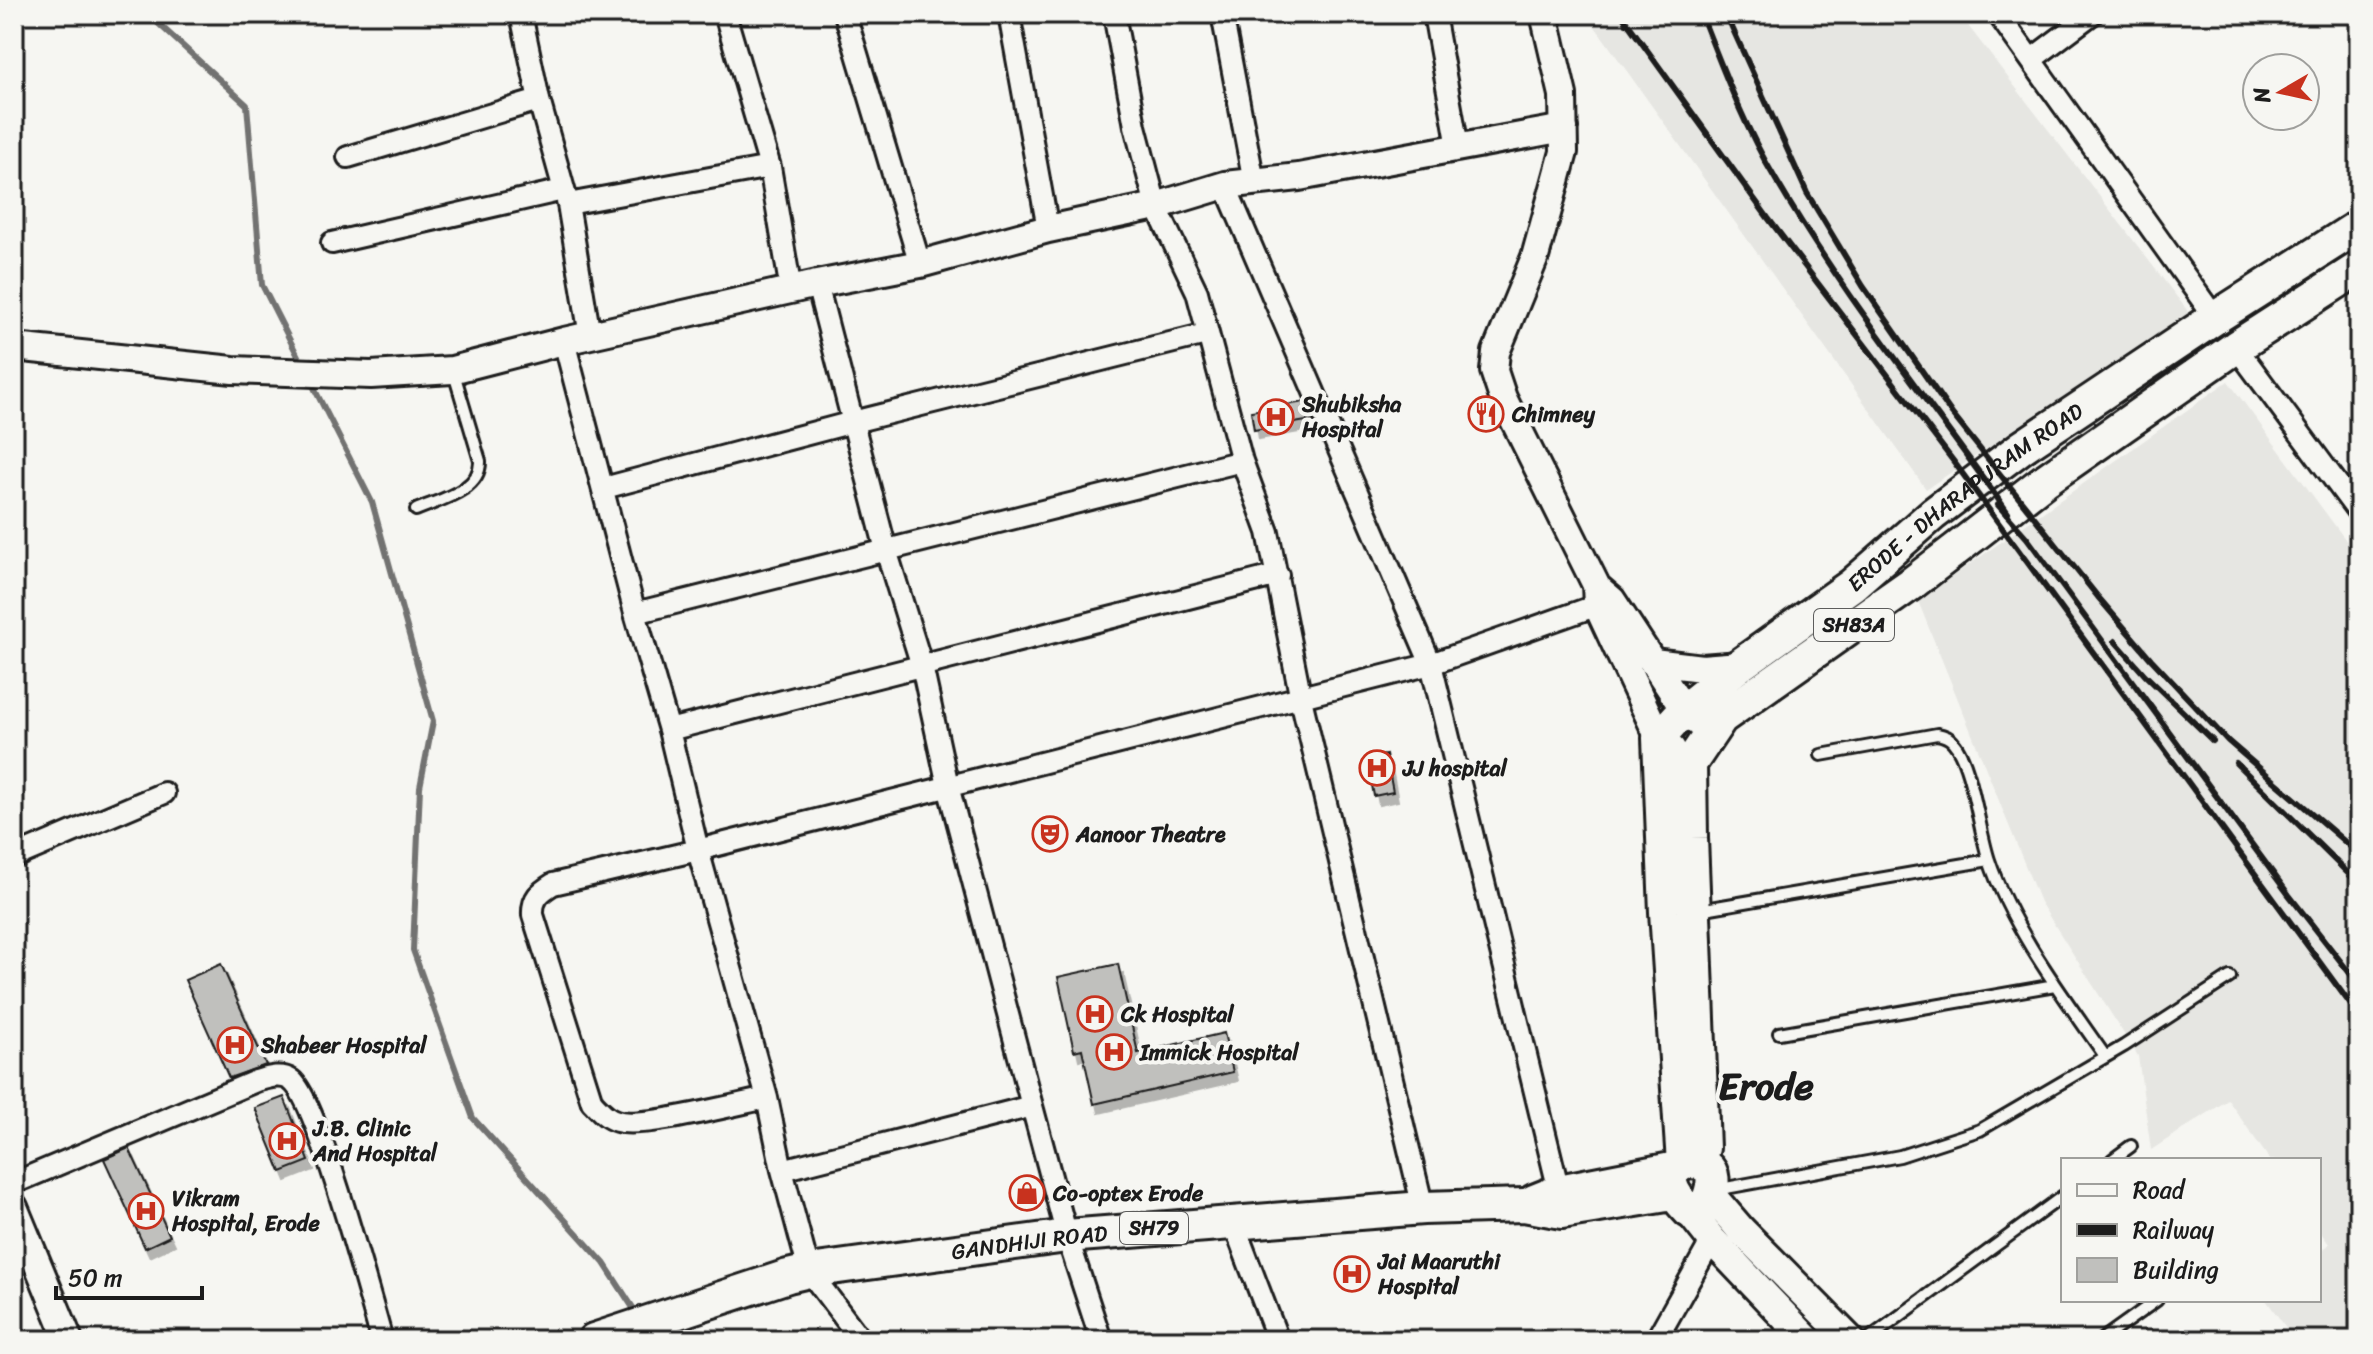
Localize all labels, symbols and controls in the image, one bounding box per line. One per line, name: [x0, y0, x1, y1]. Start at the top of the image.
north arrow: [2241, 52, 2321, 132]
text: N: [2241, 84, 2282, 107]
place label: Shubiksha Hospital: [1301, 385, 1402, 449]
street label: ERODE - DHARAPURAM ROAD: [1838, 392, 2092, 602]
restaurant icon: Chimney: [1467, 395, 1505, 433]
place label: Chimney: [1511, 395, 1595, 434]
hospital icon: Shubiksha Hospital: [1257, 398, 1295, 436]
road number: SH83A: [1814, 609, 1894, 641]
hospital icon: JJ hospital: [1358, 749, 1396, 787]
place label: JJ hospital: [1401, 749, 1509, 788]
theatre icon: Aanoor Theatre: [1031, 815, 1069, 853]
place label: Aanoor Theatre: [1075, 815, 1226, 854]
hospital icon: Ck Hospital: [1076, 995, 1114, 1033]
place label: Ck Hospital: [1120, 995, 1235, 1034]
hospital icon: Shabeer Hospital: [216, 1026, 254, 1064]
place label: Shabeer Hospital: [260, 1026, 428, 1065]
hospital icon: Immick Hospital: [1095, 1033, 1133, 1071]
place label: Immick Hospital: [1139, 1033, 1300, 1072]
district label: Erode: [1718, 1053, 1814, 1120]
place label: J.B. Clinic And Hospital: [311, 1109, 438, 1173]
hospital icon: J.B. Clinic And Hospital: [268, 1122, 306, 1160]
legend: [2061, 1158, 2321, 1302]
text: Road: [2133, 1169, 2187, 1211]
shop icon: Co-optex Erode: [1008, 1174, 1046, 1212]
place label: Co-optex Erode: [1052, 1174, 1204, 1213]
place label: Vikram Hospital, Erode: [171, 1179, 320, 1243]
hospital icon: Vikram Hospital, Erode: [127, 1192, 165, 1230]
text: Railway: [2133, 1209, 2215, 1251]
road number: SH79: [1120, 1212, 1188, 1244]
street label: GANDHIJI ROAD: [949, 1214, 1109, 1272]
place label: Jai Maaruthi Hospital: [1376, 1242, 1501, 1306]
text: Building: [2133, 1249, 2219, 1291]
scale bar: [56, 1250, 202, 1300]
hospital icon: Jai Maaruthi Hospital: [1333, 1255, 1371, 1293]
text: 50 m: [68, 1257, 123, 1299]

